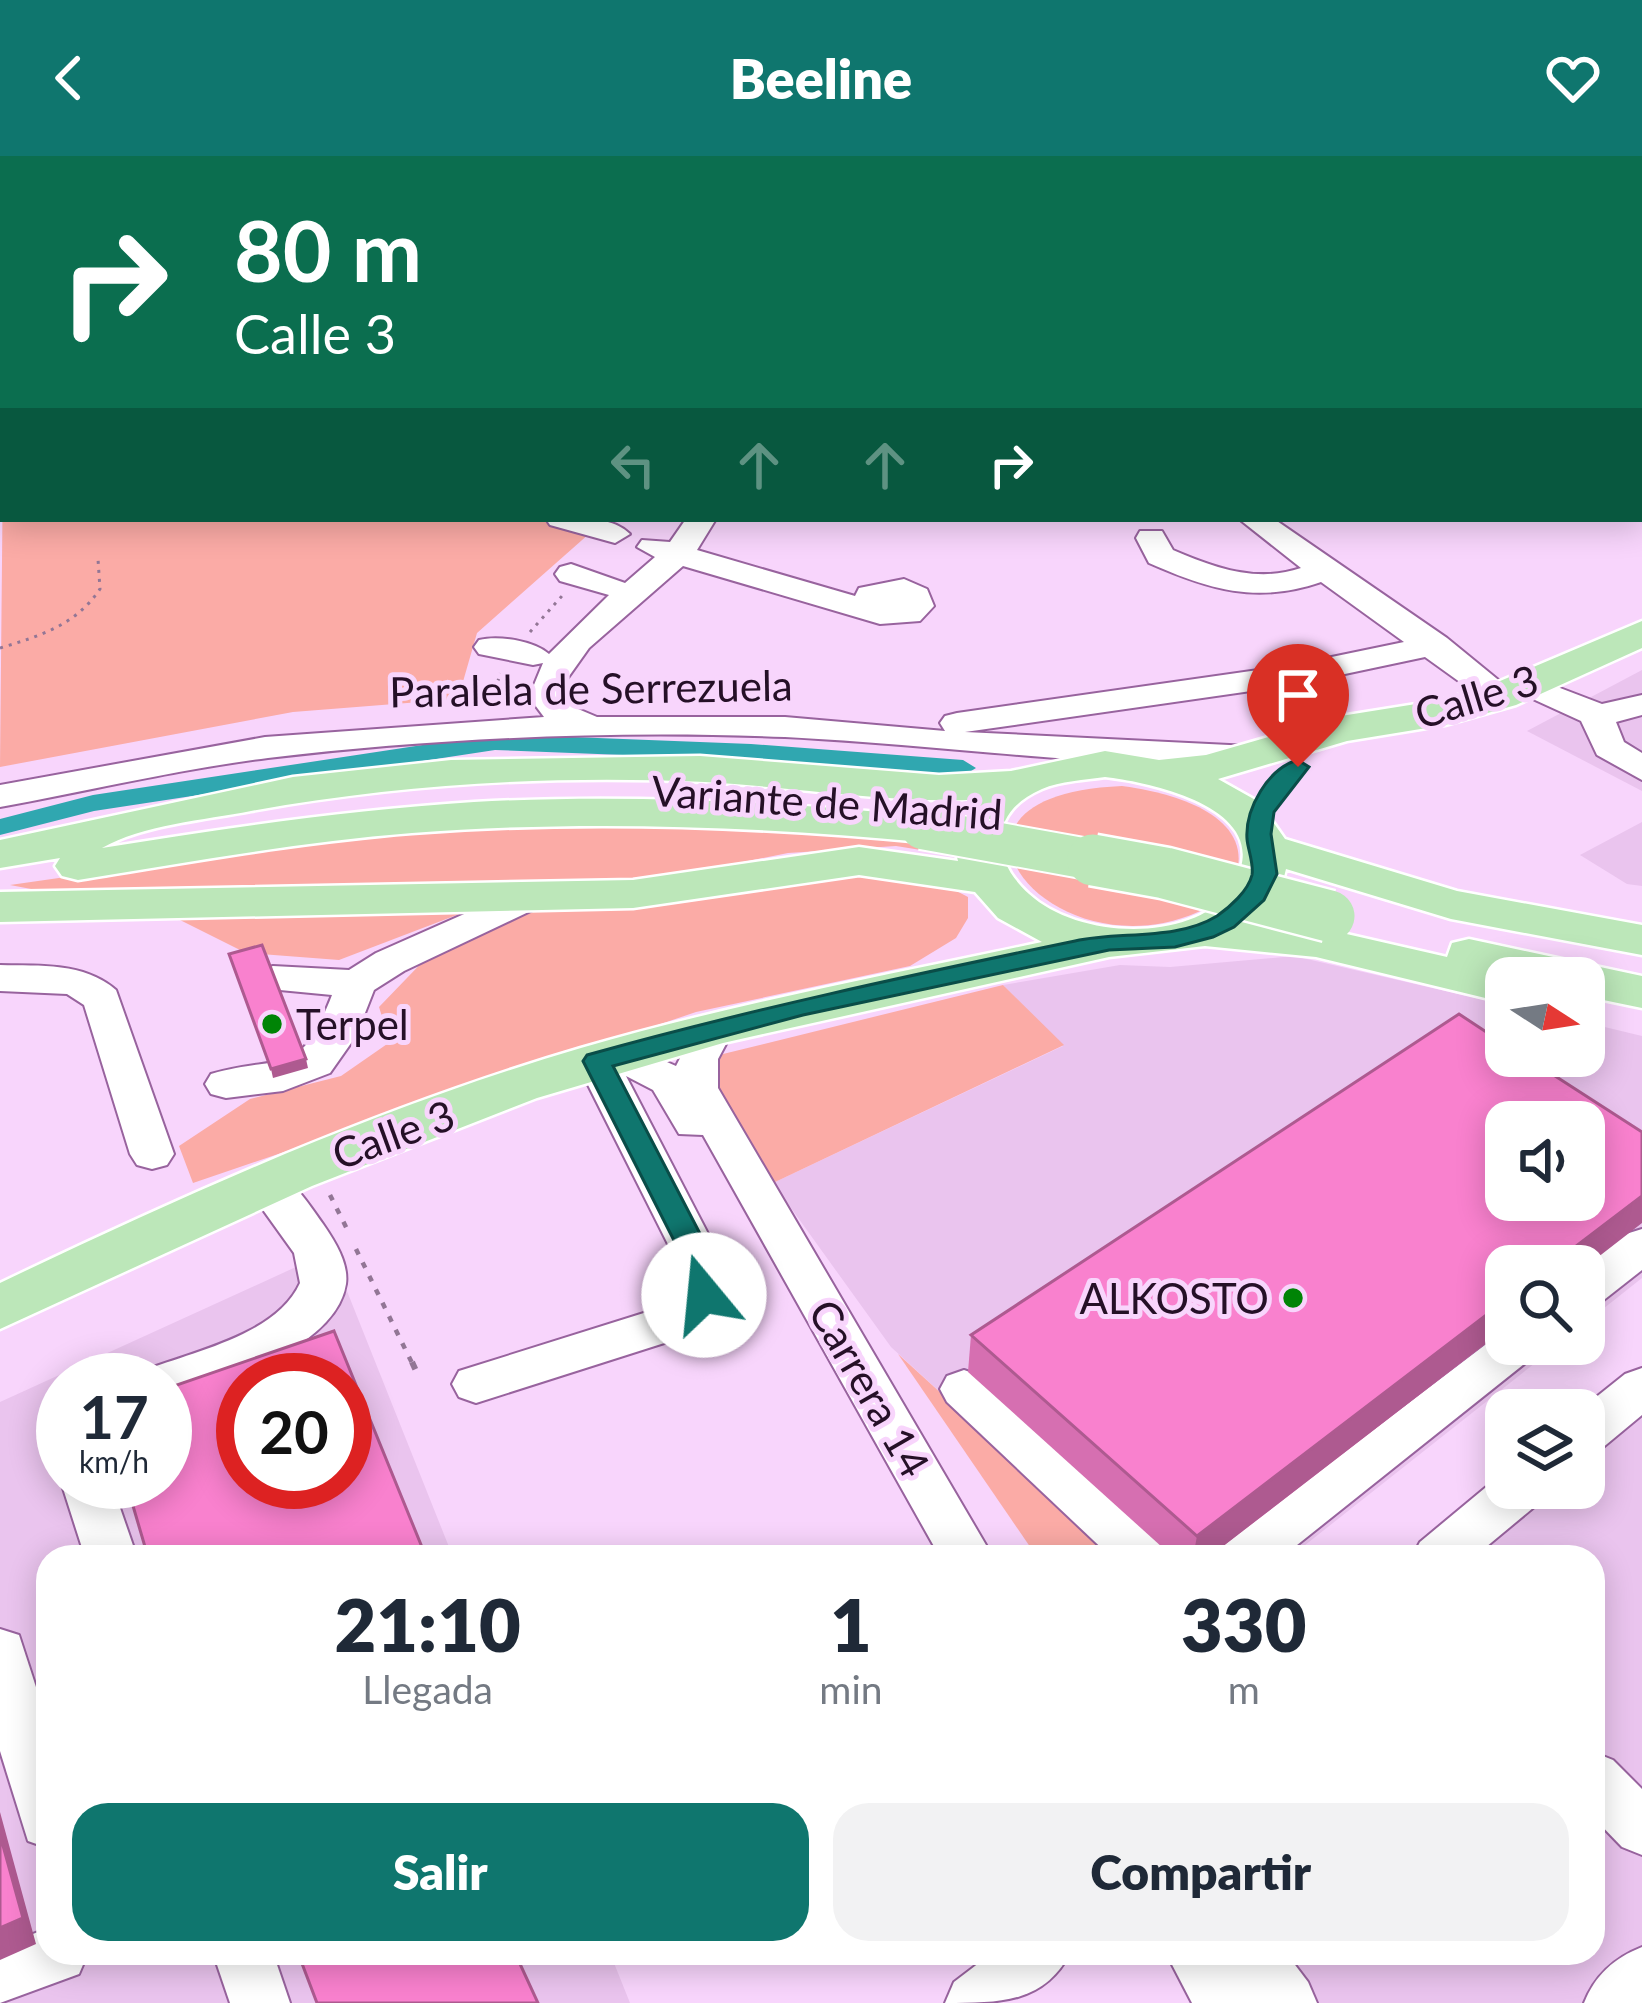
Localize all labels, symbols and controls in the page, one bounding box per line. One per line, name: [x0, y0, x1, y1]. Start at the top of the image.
icon: back: [36, 45, 102, 111]
icon: heart: [1540, 45, 1606, 111]
text: Beeline: [730, 46, 912, 111]
text: 80 m: [234, 199, 422, 300]
icon: right: [36, 204, 192, 360]
text: Calle 3: [234, 301, 396, 366]
icon: left: [600, 432, 666, 498]
icon: ahead: [726, 432, 792, 498]
icon: ahead: [852, 432, 918, 498]
icon: right: [978, 432, 1044, 498]
pin: [1247, 644, 1349, 767]
street label: Calle 3: [1408, 654, 1544, 738]
street label: Paralela de Serrezuela: [389, 659, 793, 717]
icon: arrive: [1265, 662, 1331, 728]
street label: Variante de Madrid: [650, 765, 1004, 839]
north arrow: [1485, 957, 1605, 1077]
map controls: [1485, 957, 1605, 1509]
place label: Terpel: [296, 999, 409, 1049]
marker: Terpel: [259, 1011, 285, 1037]
street label: Calle 3: [325, 1089, 461, 1179]
button: sound: [1485, 1101, 1605, 1221]
position arrow: [641, 1232, 767, 1358]
button: search: [1485, 1245, 1605, 1365]
place label: ALKOSTO: [1079, 1273, 1269, 1323]
marker: ALKOSTO: [1280, 1285, 1306, 1311]
street label: Carrera 14: [799, 1291, 941, 1485]
speed limit sign: 20: [216, 1353, 372, 1509]
text: 17: [79, 1380, 149, 1452]
button: layers: [1485, 1389, 1605, 1509]
text: km/h: [79, 1443, 149, 1479]
text: 21:10: [335, 1581, 521, 1667]
text: 1: [830, 1581, 872, 1667]
text: 330: [1181, 1581, 1306, 1667]
text: Llegada: [362, 1666, 493, 1712]
text: min: [819, 1666, 883, 1712]
text: m: [1228, 1666, 1260, 1712]
button: Salir: [72, 1803, 809, 1941]
button: Compartir: [833, 1803, 1569, 1941]

